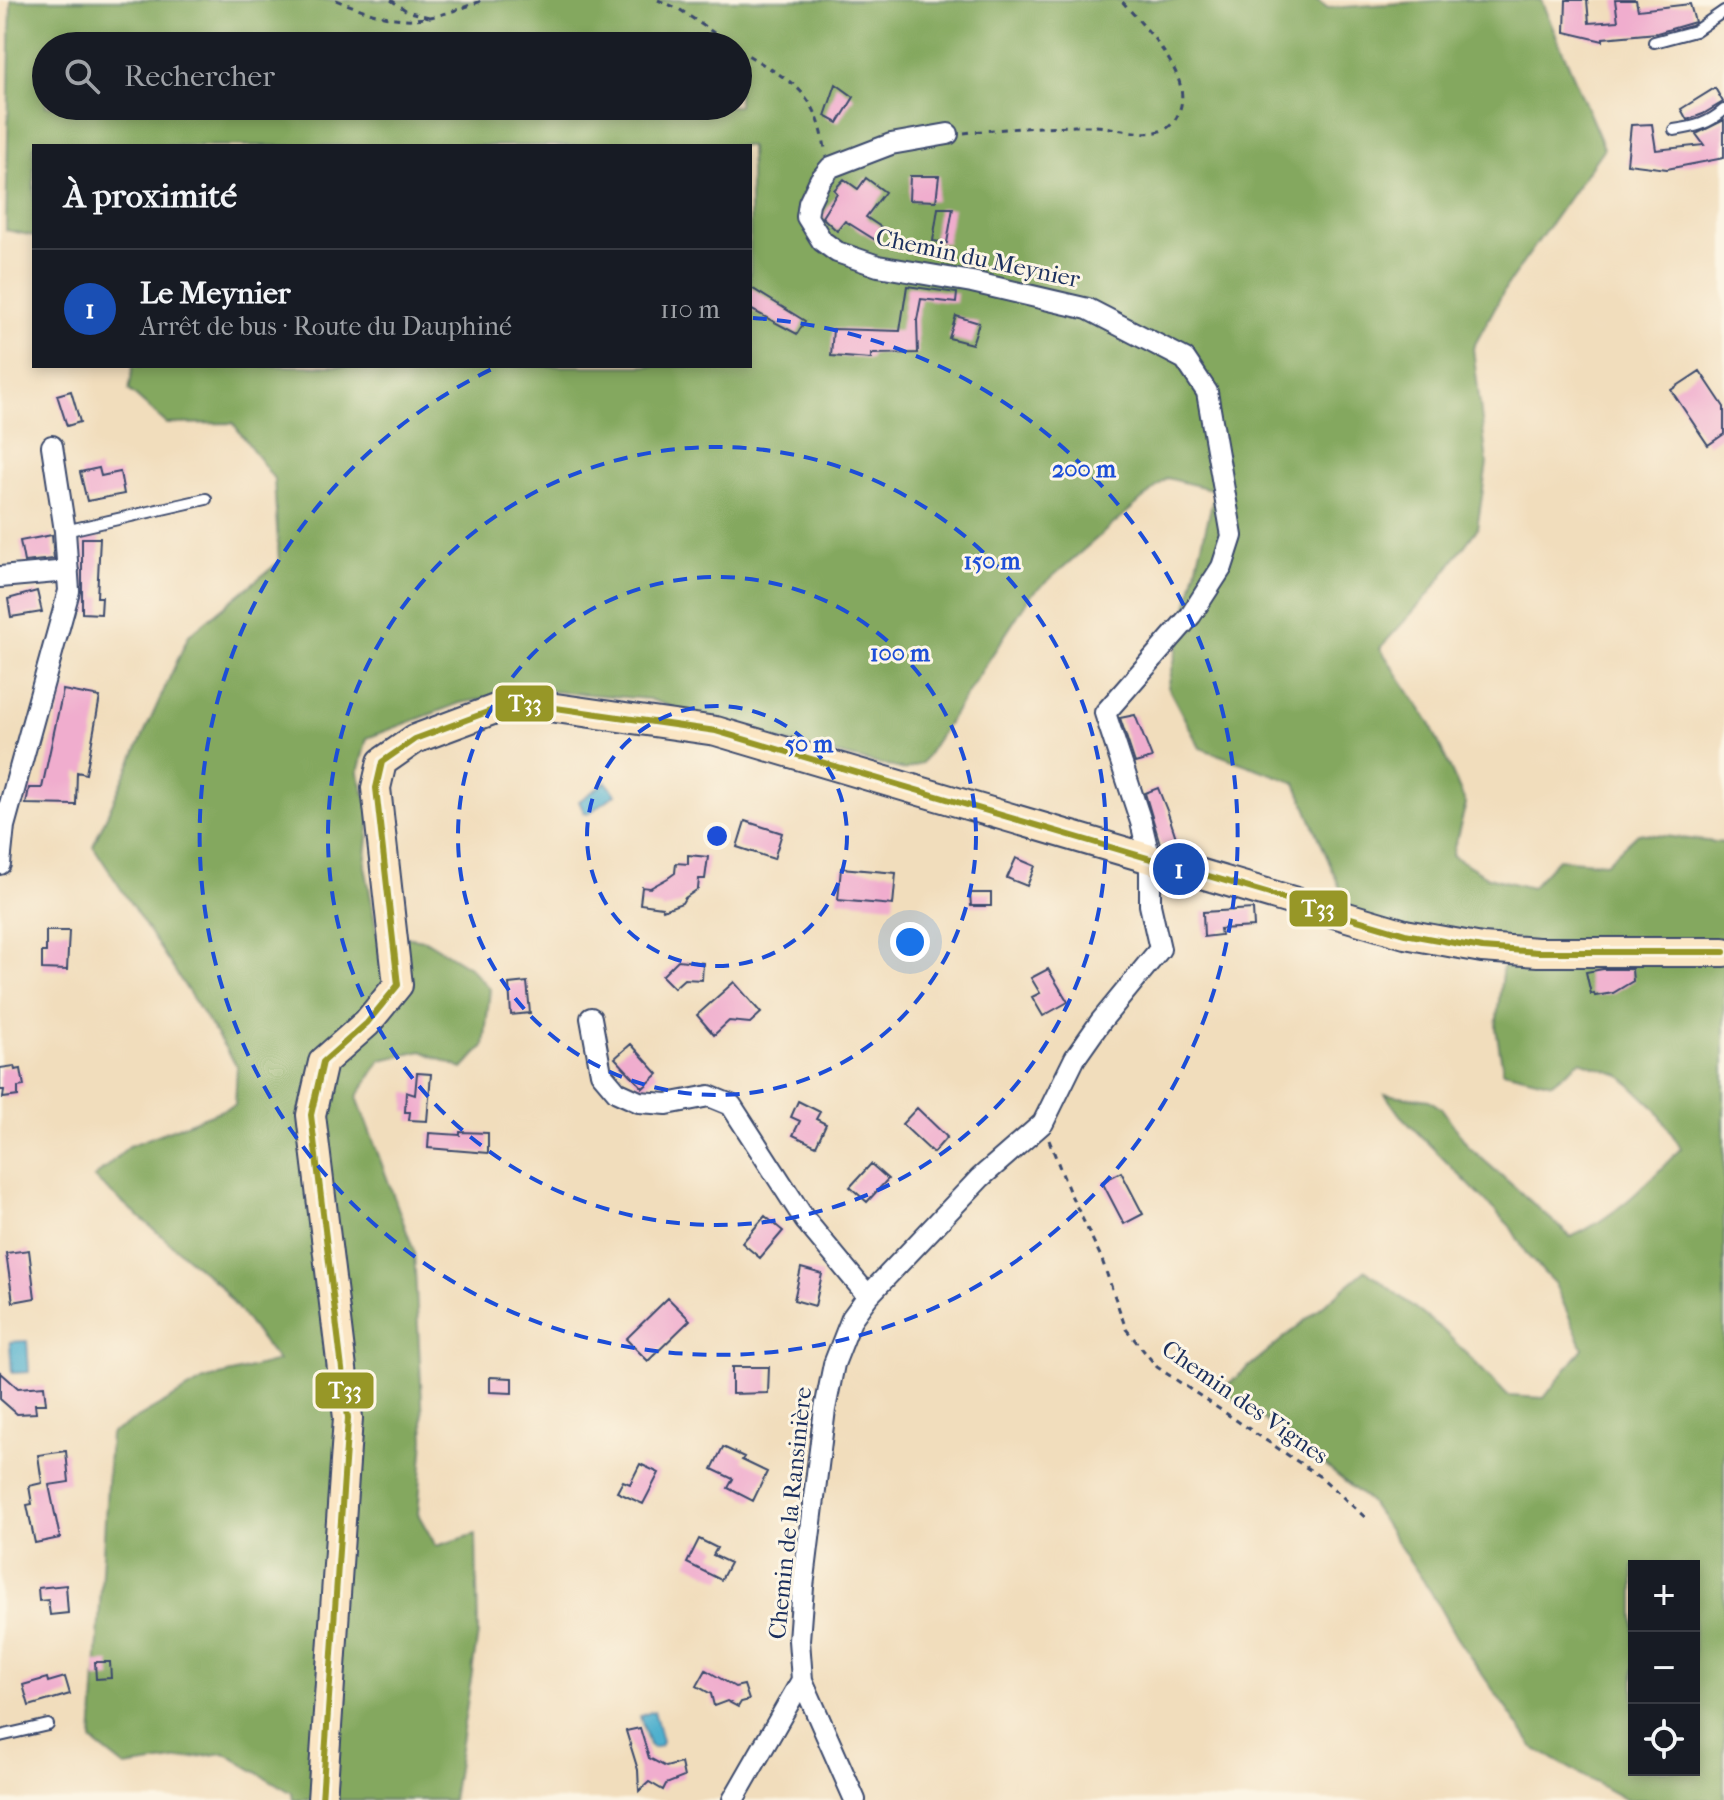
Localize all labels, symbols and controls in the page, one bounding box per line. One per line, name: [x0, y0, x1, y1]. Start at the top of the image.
search box: [32, 32, 752, 120]
icon: search: [60, 54, 104, 98]
text: Rechercher: [124, 59, 275, 94]
text: À proximité: [64, 176, 237, 216]
street label: Chemin du Meynier: [873, 223, 1083, 293]
text: Le Meynier: [140, 276, 291, 311]
text: 1: [85, 294, 95, 325]
text: 110 m: [660, 294, 720, 325]
text: Arrêt de bus · Route du Dauphiné: [140, 311, 512, 342]
text: 200 m: [1052, 455, 1117, 483]
text: 150 m: [963, 547, 1022, 575]
text: 100 m: [870, 639, 931, 667]
line badge: T33: [494, 684, 555, 723]
text: T33: [508, 691, 541, 717]
text: 50 m: [785, 730, 834, 758]
centre of rings: [703, 822, 731, 850]
pin: 1: [1153, 839, 1205, 899]
line badge: T33: [1288, 889, 1349, 928]
text: T33: [1301, 896, 1334, 922]
your location: [890, 922, 930, 962]
street label: Chemin des Vignes: [1156, 1334, 1334, 1470]
line badge: T33: [314, 1371, 375, 1410]
text: T33: [328, 1378, 361, 1404]
street label: Chemin de la Ransinière: [763, 1385, 817, 1641]
map controls: [1628, 1560, 1700, 1776]
button: +: [1628, 1560, 1700, 1632]
button: −: [1628, 1632, 1700, 1704]
button: locate: [1628, 1704, 1700, 1776]

